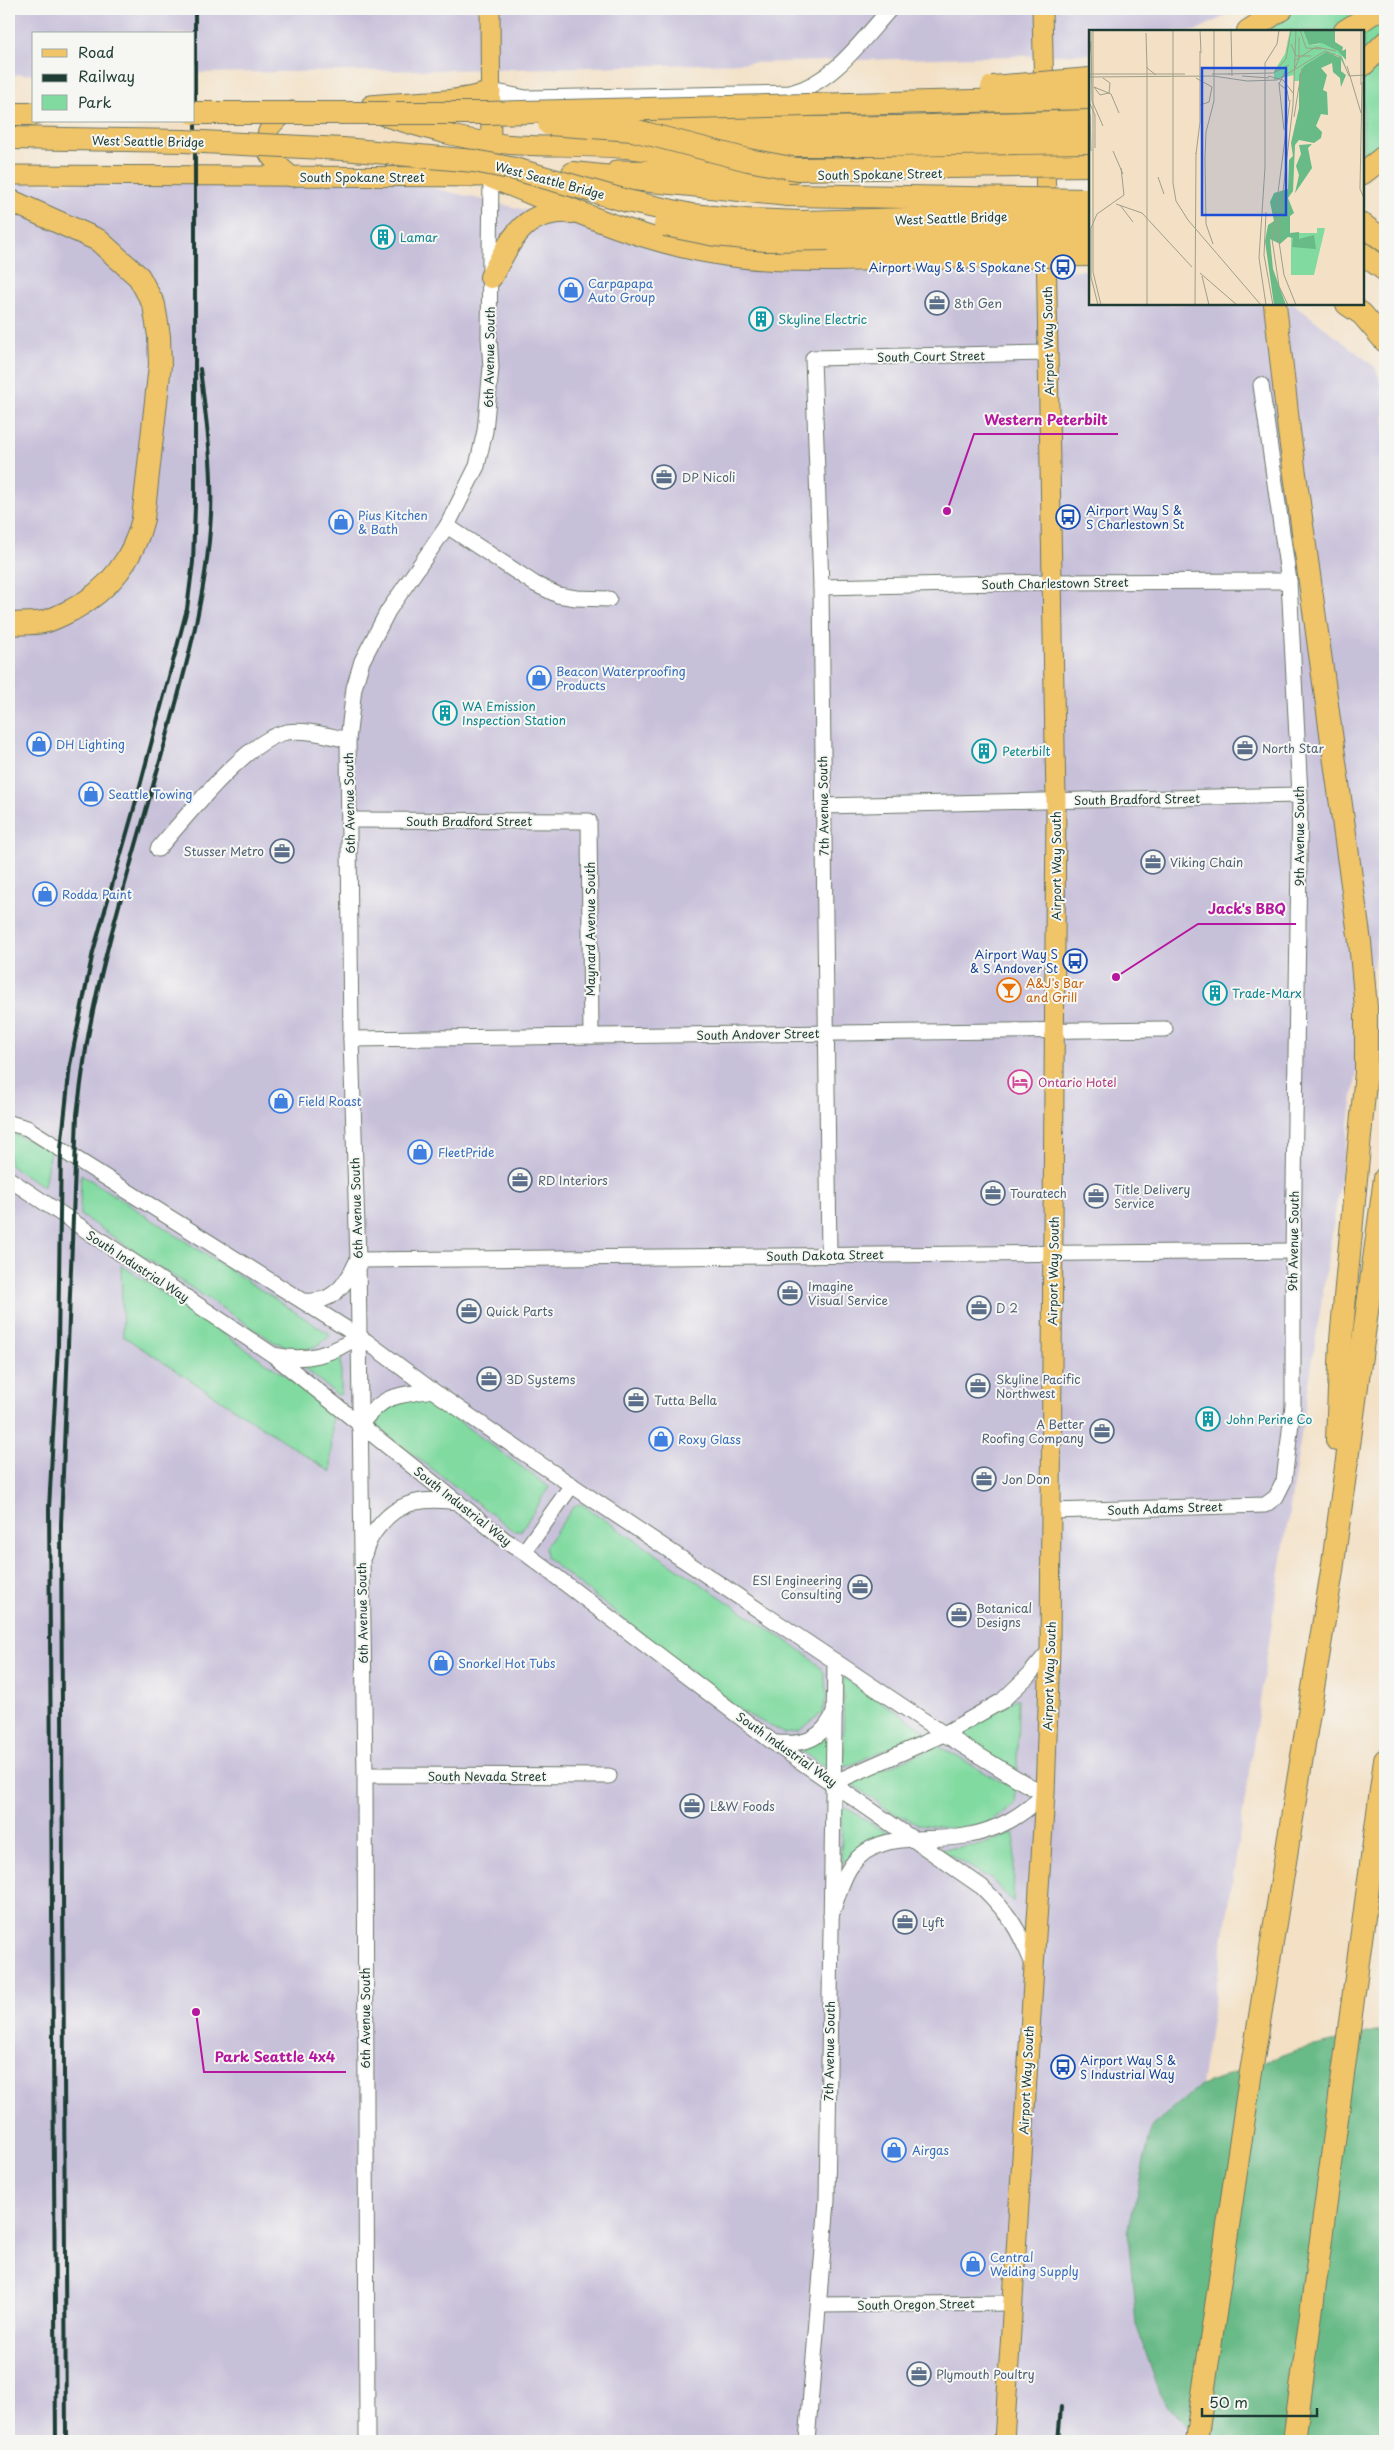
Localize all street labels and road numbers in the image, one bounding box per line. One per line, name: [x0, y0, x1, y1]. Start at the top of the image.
street label: West Seattle Bridge: [92, 131, 204, 151]
street label: West Seattle Bridge: [493, 157, 607, 203]
street label: South Spokane Street: [817, 164, 943, 184]
street label: South Spokane Street: [299, 168, 425, 186]
street label: West Seattle Bridge: [894, 207, 1008, 229]
street label: Airport Way South: [1038, 286, 1058, 396]
street label: 6th Avenue South: [479, 306, 499, 408]
street label: South Court Street: [877, 346, 985, 366]
street label: South Charlestown Street: [981, 573, 1129, 593]
street label: 6th Avenue South: [339, 752, 359, 854]
street label: 7th Avenue South: [813, 756, 833, 856]
street label: 9th Avenue South: [1290, 786, 1308, 886]
street label: South Bradford Street: [1074, 789, 1200, 809]
street label: Airport Way South: [1047, 811, 1065, 921]
street label: South Bradford Street: [406, 812, 532, 830]
street label: Maynard Avenue South: [581, 862, 599, 996]
street label: South Andover Street: [696, 1024, 820, 1044]
street label: 6th Avenue South: [345, 1157, 367, 1259]
street label: 9th Avenue South: [1283, 1191, 1303, 1291]
street label: Airport Way South: [1043, 1216, 1063, 1326]
street label: South Industrial Way: [83, 1226, 193, 1306]
street label: South Dakota Street: [766, 1245, 884, 1265]
street label: South Industrial Way: [410, 1462, 516, 1550]
street label: South Adams Street: [1107, 1497, 1223, 1519]
street label: 6th Avenue South: [352, 1562, 372, 1664]
street label: Airport Way South: [1038, 1621, 1060, 1731]
street label: South Industrial Way: [733, 1707, 841, 1791]
street label: South Nevada Street: [428, 1767, 546, 1785]
street label: 6th Avenue South: [356, 1967, 374, 2069]
street label: 7th Avenue South: [819, 2001, 839, 2101]
street label: Airport Way South: [1014, 2025, 1038, 2135]
street label: South Oregon Street: [857, 2294, 975, 2314]

